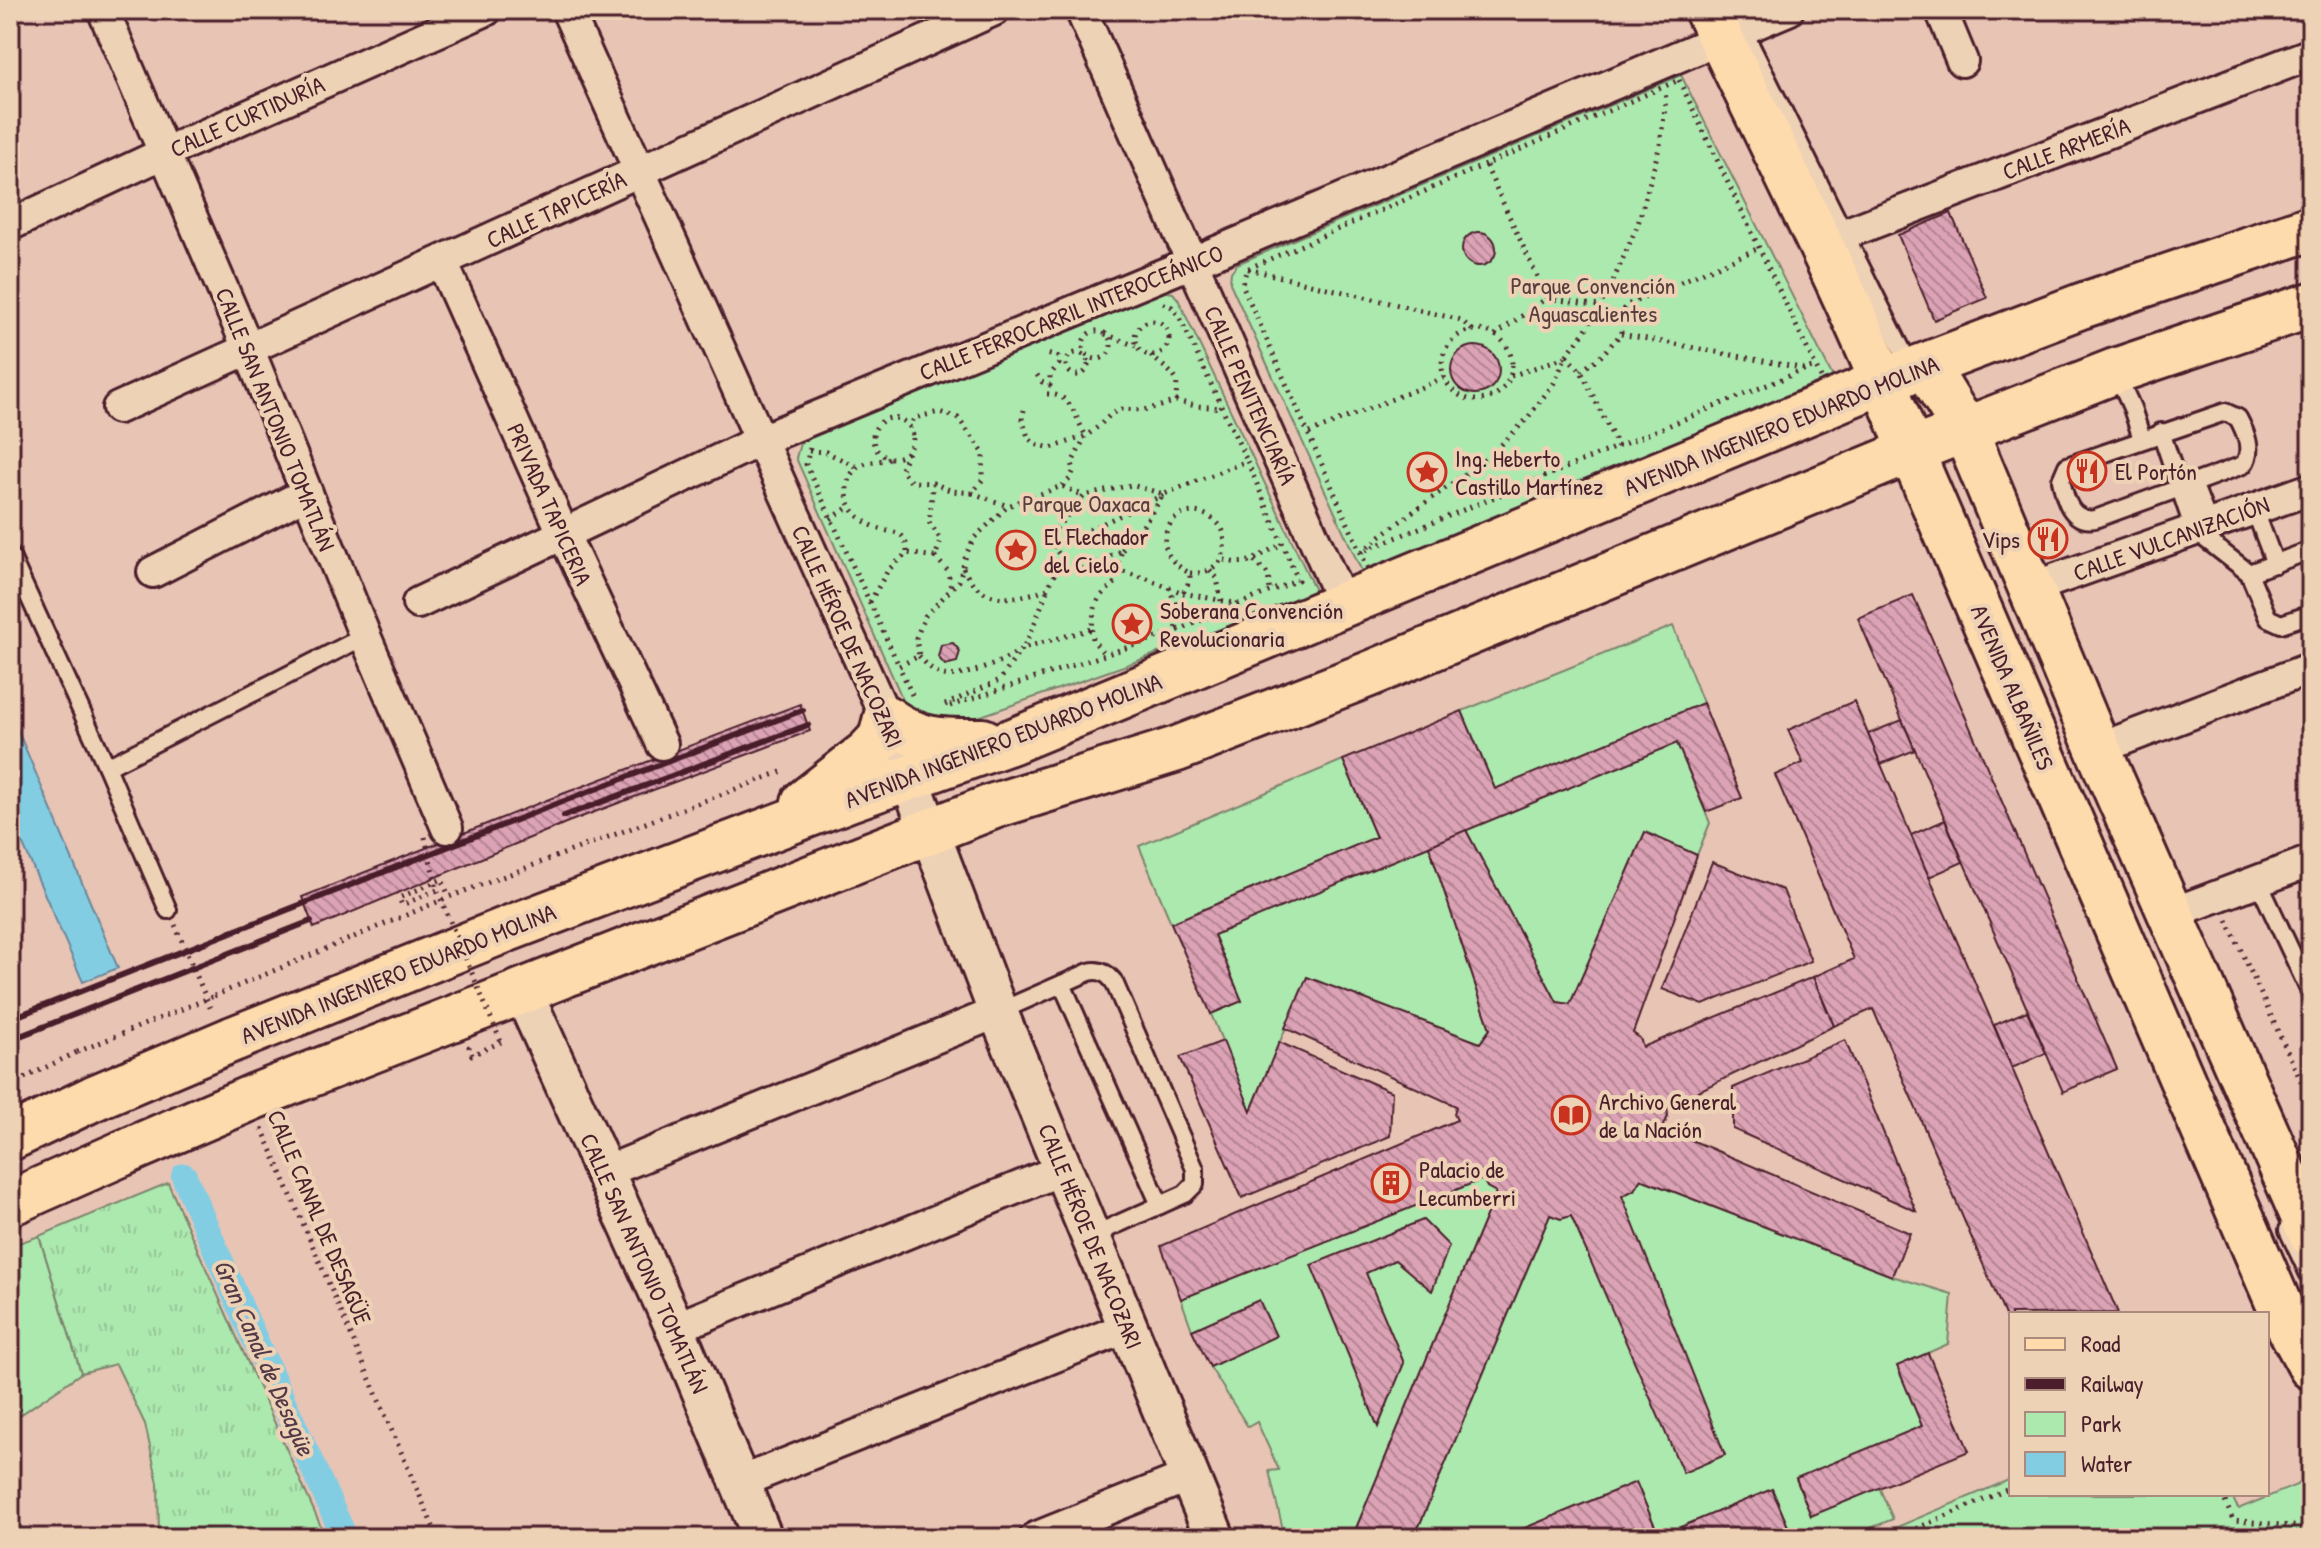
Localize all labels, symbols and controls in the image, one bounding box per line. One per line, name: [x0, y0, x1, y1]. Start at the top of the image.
street label: CALLE CURTIDURÍA: [165, 68, 330, 164]
street label: CALLE ARMERÍA: [1997, 109, 2135, 187]
street label: CALLE TAPICERÍA: [481, 162, 631, 255]
street label: CALLE FERROCARRIL INTEROCEÁNICO: [914, 236, 1228, 388]
park label: Parque Convención Aguascalientes: [1511, 269, 1675, 329]
street label: CALLE SAN ANTONIO TOMATLÁN: [208, 283, 344, 555]
street label: CALLE PENITENCIARÍA: [1197, 300, 1305, 490]
street label: AVENIDA INGENIERO EDUARDO MOLINA: [1619, 347, 1943, 503]
street label: PRIVADA TAPICERIA: [500, 418, 600, 590]
place label: Ing. Heberto Castillo Martínez: [1455, 442, 1603, 502]
restaurant icon: El Portón: [2066, 450, 2108, 492]
place icon: Ing. Heberto Castillo Martínez: [1406, 451, 1448, 493]
place label: El Portón: [2115, 455, 2197, 487]
park label: Parque Oaxaca: [1022, 487, 1150, 519]
street label: CALLE VULCANIZACIÓN: [2068, 488, 2274, 588]
restaurant icon: Vips: [2027, 518, 2069, 560]
street label: CALLE HÉROE DE NACOZARI: [785, 520, 911, 752]
place label: El Flechador del Cielo: [1044, 520, 1149, 580]
place label: Vips: [1982, 523, 2020, 555]
place icon: El Flechador del Cielo: [995, 529, 1037, 571]
place label: Soberana Convención Revolucionaria: [1160, 594, 1343, 654]
street label: AVENIDA ALBAÑILES: [1964, 600, 2062, 774]
place icon: Soberana Convención Revolucionaria: [1111, 603, 1153, 645]
street label: AVENIDA INGENIERO EDUARDO MOLINA: [840, 665, 1166, 815]
street label: AVENIDA INGENIERO EDUARDO MOLINA: [236, 895, 560, 1051]
place label: Archivo General de la Nación: [1599, 1085, 1737, 1145]
library icon: Archivo General de la Nación: [1550, 1094, 1592, 1136]
street label: CALLE CANAL DE DESAGÜE: [260, 1105, 380, 1330]
street label: CALLE HÉROE DE NACOZARI: [1031, 1119, 1151, 1353]
street label: CALLE SAN ANTONIO TOMATLÁN: [573, 1128, 717, 1398]
place label: Palacio de Lecumberri: [1419, 1153, 1516, 1213]
building icon: Palacio de Lecumberri: [1370, 1162, 1412, 1204]
water label: Gran Canal de Desagüe: [205, 1253, 325, 1463]
legend: [2009, 1312, 2269, 1496]
text: Road: [2081, 1327, 2120, 1359]
text: Railway: [2081, 1367, 2144, 1399]
text: Park: [2081, 1407, 2121, 1439]
text: Water: [2081, 1447, 2132, 1479]

